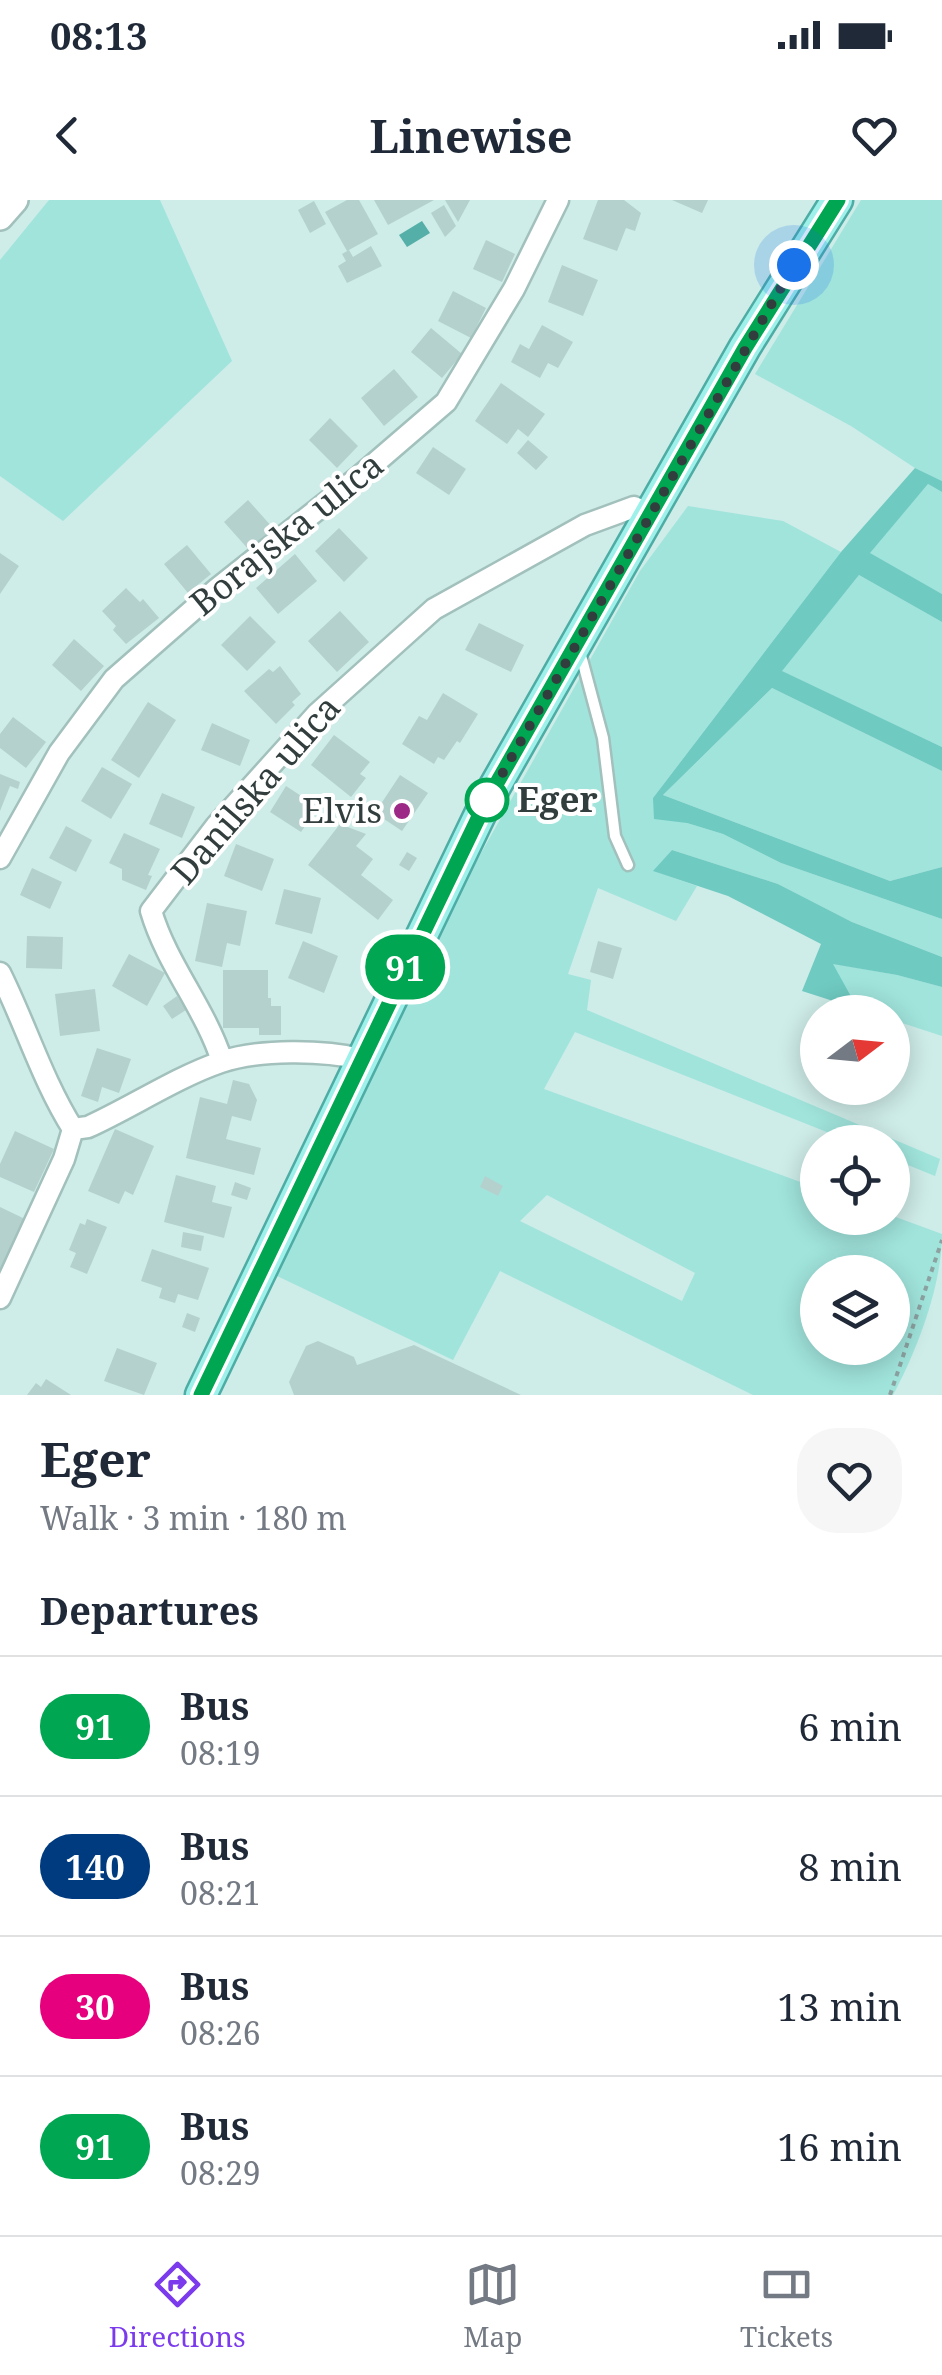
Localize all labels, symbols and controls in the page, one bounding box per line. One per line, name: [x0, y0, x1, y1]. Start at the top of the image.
text: 08:13: [50, 9, 147, 61]
text: Linewise: [370, 105, 572, 166]
icon: back: [40, 108, 95, 163]
icon: heart: [847, 108, 902, 163]
your location: [769, 240, 819, 290]
street label: Borajska ulica: [180, 441, 392, 625]
street label: Danilska ulica: [160, 685, 350, 894]
place label: Eger: [517, 775, 598, 822]
marker: Eger: [466, 779, 508, 821]
place label: Elvis: [302, 786, 382, 833]
marker: Elvis: [391, 800, 413, 822]
line badge: 91: [360, 934, 450, 1000]
text: 91: [385, 944, 425, 991]
north arrow: [800, 995, 910, 1105]
map controls: [800, 995, 910, 1365]
button: locate: [800, 1125, 910, 1235]
button: layers: [800, 1255, 910, 1365]
text: Eger: [40, 1426, 151, 1491]
button: heart: [797, 1428, 902, 1533]
text: Walk · 3 min · 180 m: [40, 1496, 347, 1539]
text: Departures: [40, 1584, 259, 1636]
text: Bus: [180, 1679, 249, 1731]
text: 6 min: [798, 1700, 902, 1752]
text: 91: [75, 1703, 115, 1750]
text: 08:19: [180, 1731, 261, 1774]
text: Bus: [180, 1819, 249, 1871]
text: 8 min: [798, 1840, 902, 1892]
text: 140: [65, 1843, 125, 1890]
text: 08:21: [180, 1871, 261, 1914]
text: Bus: [180, 1959, 249, 2011]
text: 13 min: [777, 1980, 902, 2032]
text: 30: [75, 1983, 115, 2030]
text: 08:26: [180, 2011, 261, 2054]
text: Bus: [180, 2099, 249, 2151]
text: 16 min: [777, 2120, 902, 2172]
text: 91: [75, 2123, 115, 2170]
text: 08:29: [180, 2151, 261, 2194]
tab: Directions: [109, 2257, 246, 2355]
tab: Map: [463, 2257, 522, 2355]
tab: Tickets: [740, 2257, 833, 2355]

